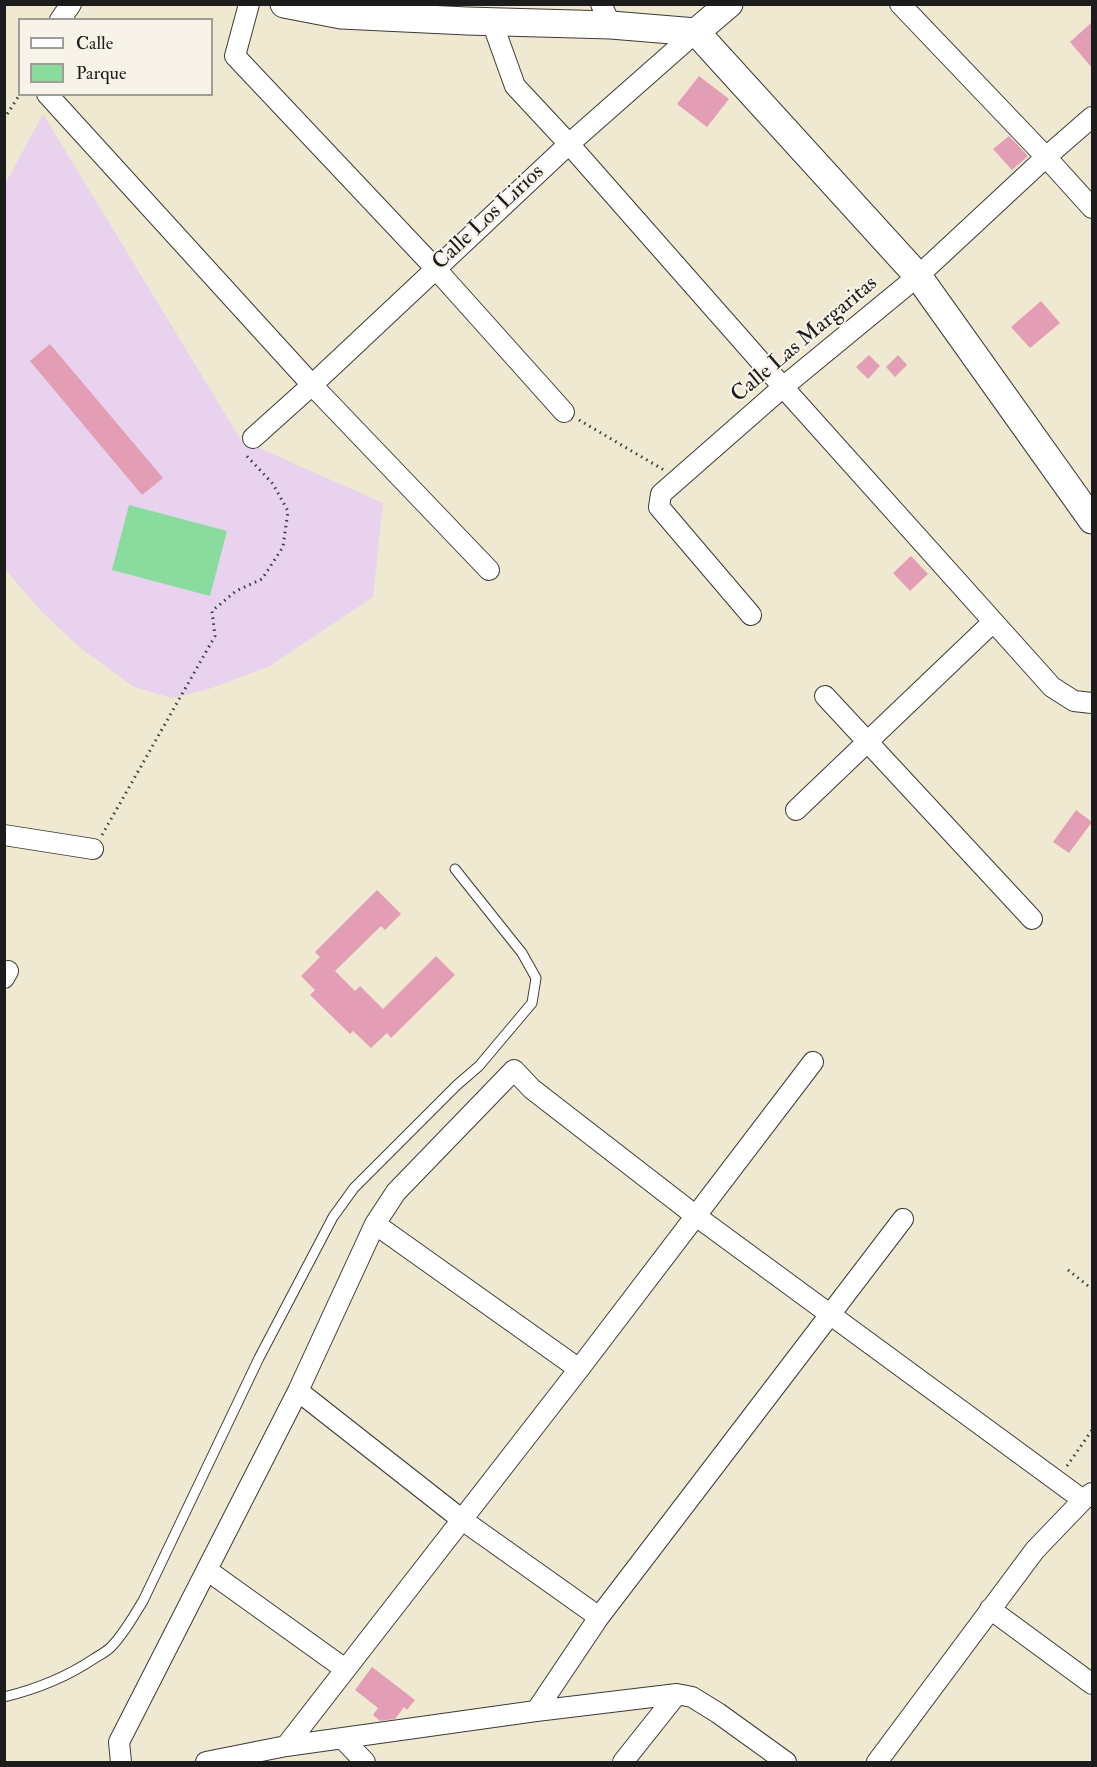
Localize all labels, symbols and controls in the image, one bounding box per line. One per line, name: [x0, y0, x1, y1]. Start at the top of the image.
legend: [18, 18, 213, 96]
text: Calle: [76, 32, 113, 55]
text: Parque: [76, 62, 126, 85]
street label: Calle Los Lirios: [428, 160, 550, 276]
street label: Calle Las Margaritas: [726, 271, 884, 409]

